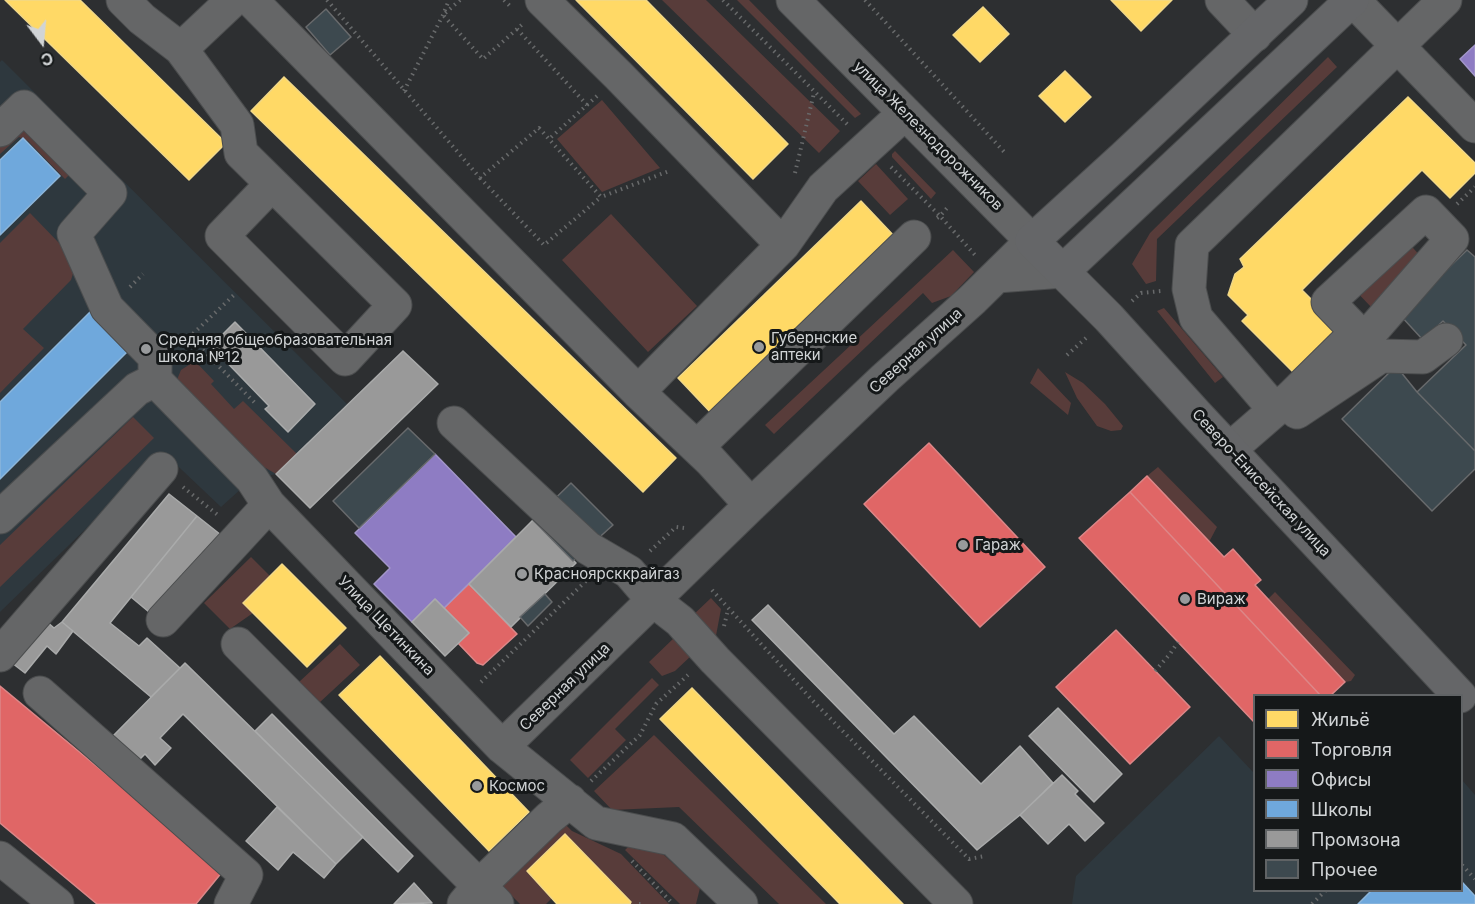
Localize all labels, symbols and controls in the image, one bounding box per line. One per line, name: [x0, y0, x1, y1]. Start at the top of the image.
north arrow: [12, 12, 72, 72]
text: С: [39, 48, 55, 71]
street label: улица Железнодорожников: [850, 58, 1006, 214]
street label: Северная улица: [866, 305, 966, 397]
place label: Губернские аптеки: [771, 329, 857, 364]
place label: Средняя общеобразовательная школа №12: [158, 331, 392, 366]
marker: Губернские аптеки: [752, 340, 766, 354]
marker: Средняя общеобразовательная школа №12: [139, 342, 153, 356]
street label: Северо-Енисейская улица: [1188, 405, 1334, 561]
place label: Гараж: [975, 536, 1021, 554]
marker: Гараж: [956, 538, 970, 552]
place label: Красноярсккрайгаз: [534, 565, 680, 583]
marker: Красноярсккрайгаз: [515, 567, 529, 581]
street label: Улица Щетинкина: [334, 573, 438, 679]
place label: Вираж: [1197, 590, 1246, 608]
marker: Вираж: [1178, 592, 1192, 606]
street label: Северная улица: [516, 639, 614, 735]
legend: [1253, 694, 1463, 892]
text: Жильё: [1311, 709, 1370, 730]
text: Торговля: [1311, 739, 1392, 760]
text: Офисы: [1311, 769, 1371, 790]
place label: Космос: [489, 777, 545, 795]
marker: Космос: [470, 779, 484, 793]
text: Школы: [1311, 799, 1372, 820]
text: Промзона: [1311, 829, 1401, 850]
text: Прочее: [1311, 859, 1378, 880]

